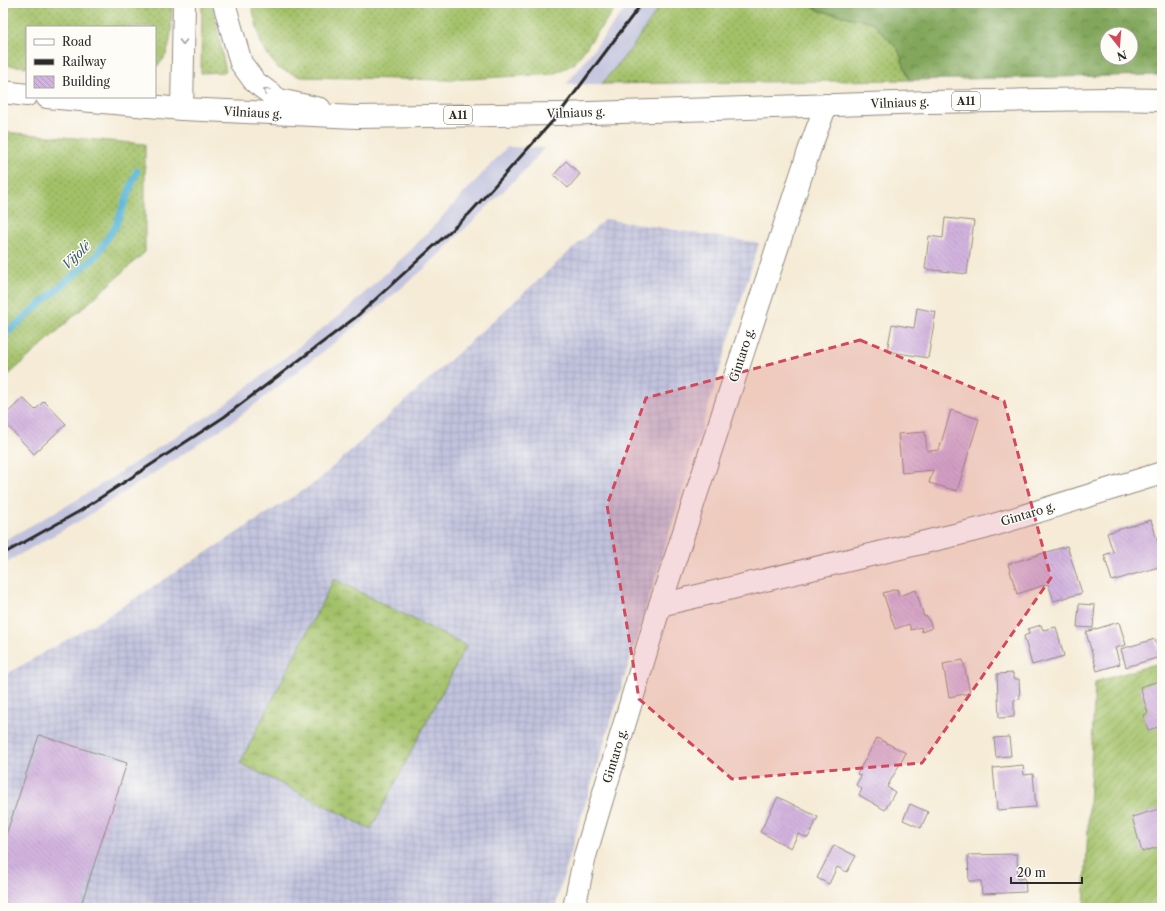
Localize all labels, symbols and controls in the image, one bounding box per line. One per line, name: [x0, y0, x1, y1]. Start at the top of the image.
legend: [26, 26, 156, 98]
north arrow: [1099, 26, 1139, 66]
text: Road: [62, 34, 92, 49]
one-way arrow: [179, 39, 187, 45]
text: N: [1115, 47, 1129, 64]
text: Railway: [62, 54, 107, 69]
text: Building: [62, 74, 110, 89]
one-way arrow: [264, 88, 271, 95]
road number: A11: [952, 92, 980, 110]
street label: Vilniaus g.: [869, 94, 930, 111]
street label: Vilniaus g.: [222, 103, 283, 122]
street label: Vilniaus g.: [545, 104, 606, 121]
road number: A11: [444, 106, 472, 124]
water label: Vijolė: [58, 237, 94, 272]
street label: Gintaro g.: [726, 326, 757, 384]
street label: Gintaro g.: [999, 498, 1057, 529]
street label: Gintaro g.: [599, 727, 630, 785]
scale bar: [1011, 859, 1082, 885]
text: 20 m: [1017, 865, 1046, 880]

